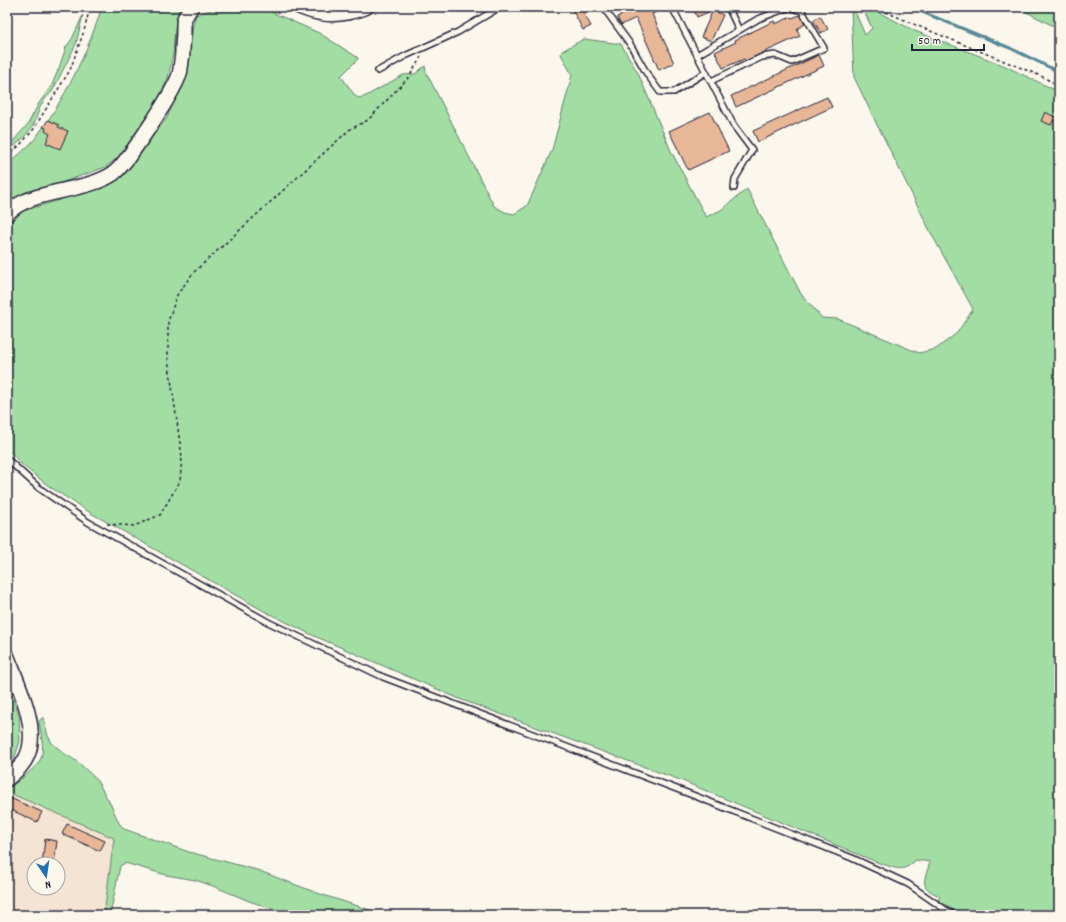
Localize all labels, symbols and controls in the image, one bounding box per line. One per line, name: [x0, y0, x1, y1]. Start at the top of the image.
scale bar: [912, 26, 984, 52]
text: 50 m: [918, 33, 941, 50]
north arrow: [26, 856, 66, 896]
text: N: [43, 875, 52, 892]

